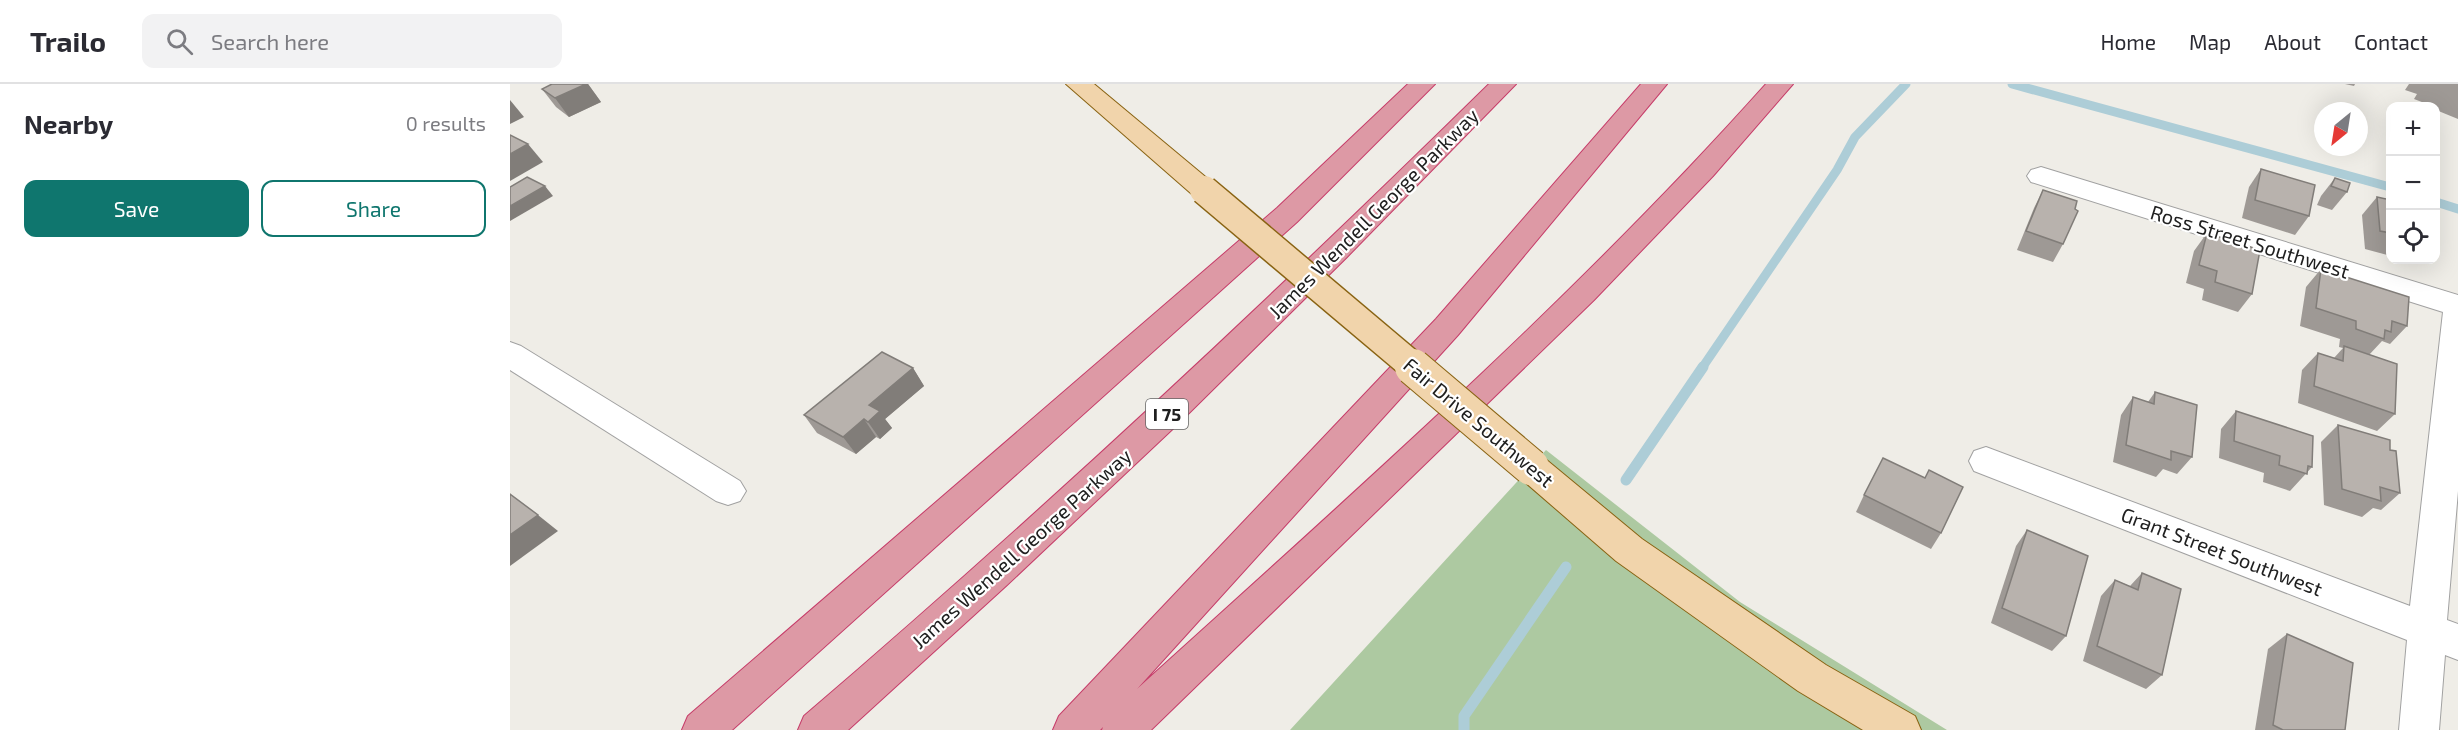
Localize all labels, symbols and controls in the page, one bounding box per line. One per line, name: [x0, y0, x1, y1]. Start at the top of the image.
search box: [142, 14, 562, 68]
text: Trailo: [30, 24, 106, 58]
icon: search: [163, 25, 196, 58]
text: Search here: [211, 28, 329, 54]
text: Home: [2100, 29, 2156, 54]
text: Map: [2189, 29, 2231, 54]
text: About: [2264, 29, 2321, 54]
text: Contact: [2354, 29, 2428, 54]
north arrow: [2314, 102, 2368, 156]
map controls: [2386, 102, 2440, 264]
button: +: [2386, 102, 2440, 156]
street label: James Wendell George Parkway: [1263, 103, 1483, 323]
text: Nearby: [24, 108, 113, 139]
text: 0 results: [406, 111, 486, 135]
button: −: [2386, 156, 2440, 210]
button: Save: [24, 180, 249, 237]
button: Share: [261, 180, 486, 237]
street label: Ross Street Southwest: [2148, 199, 2353, 283]
button: locate: [2386, 210, 2440, 264]
street label: Fair Drive Southwest: [1399, 352, 1559, 492]
road number: I 75: [1146, 399, 1188, 429]
street label: James Wendell George Parkway: [906, 443, 1136, 653]
street label: Grant Street Southwest: [2118, 502, 2326, 601]

